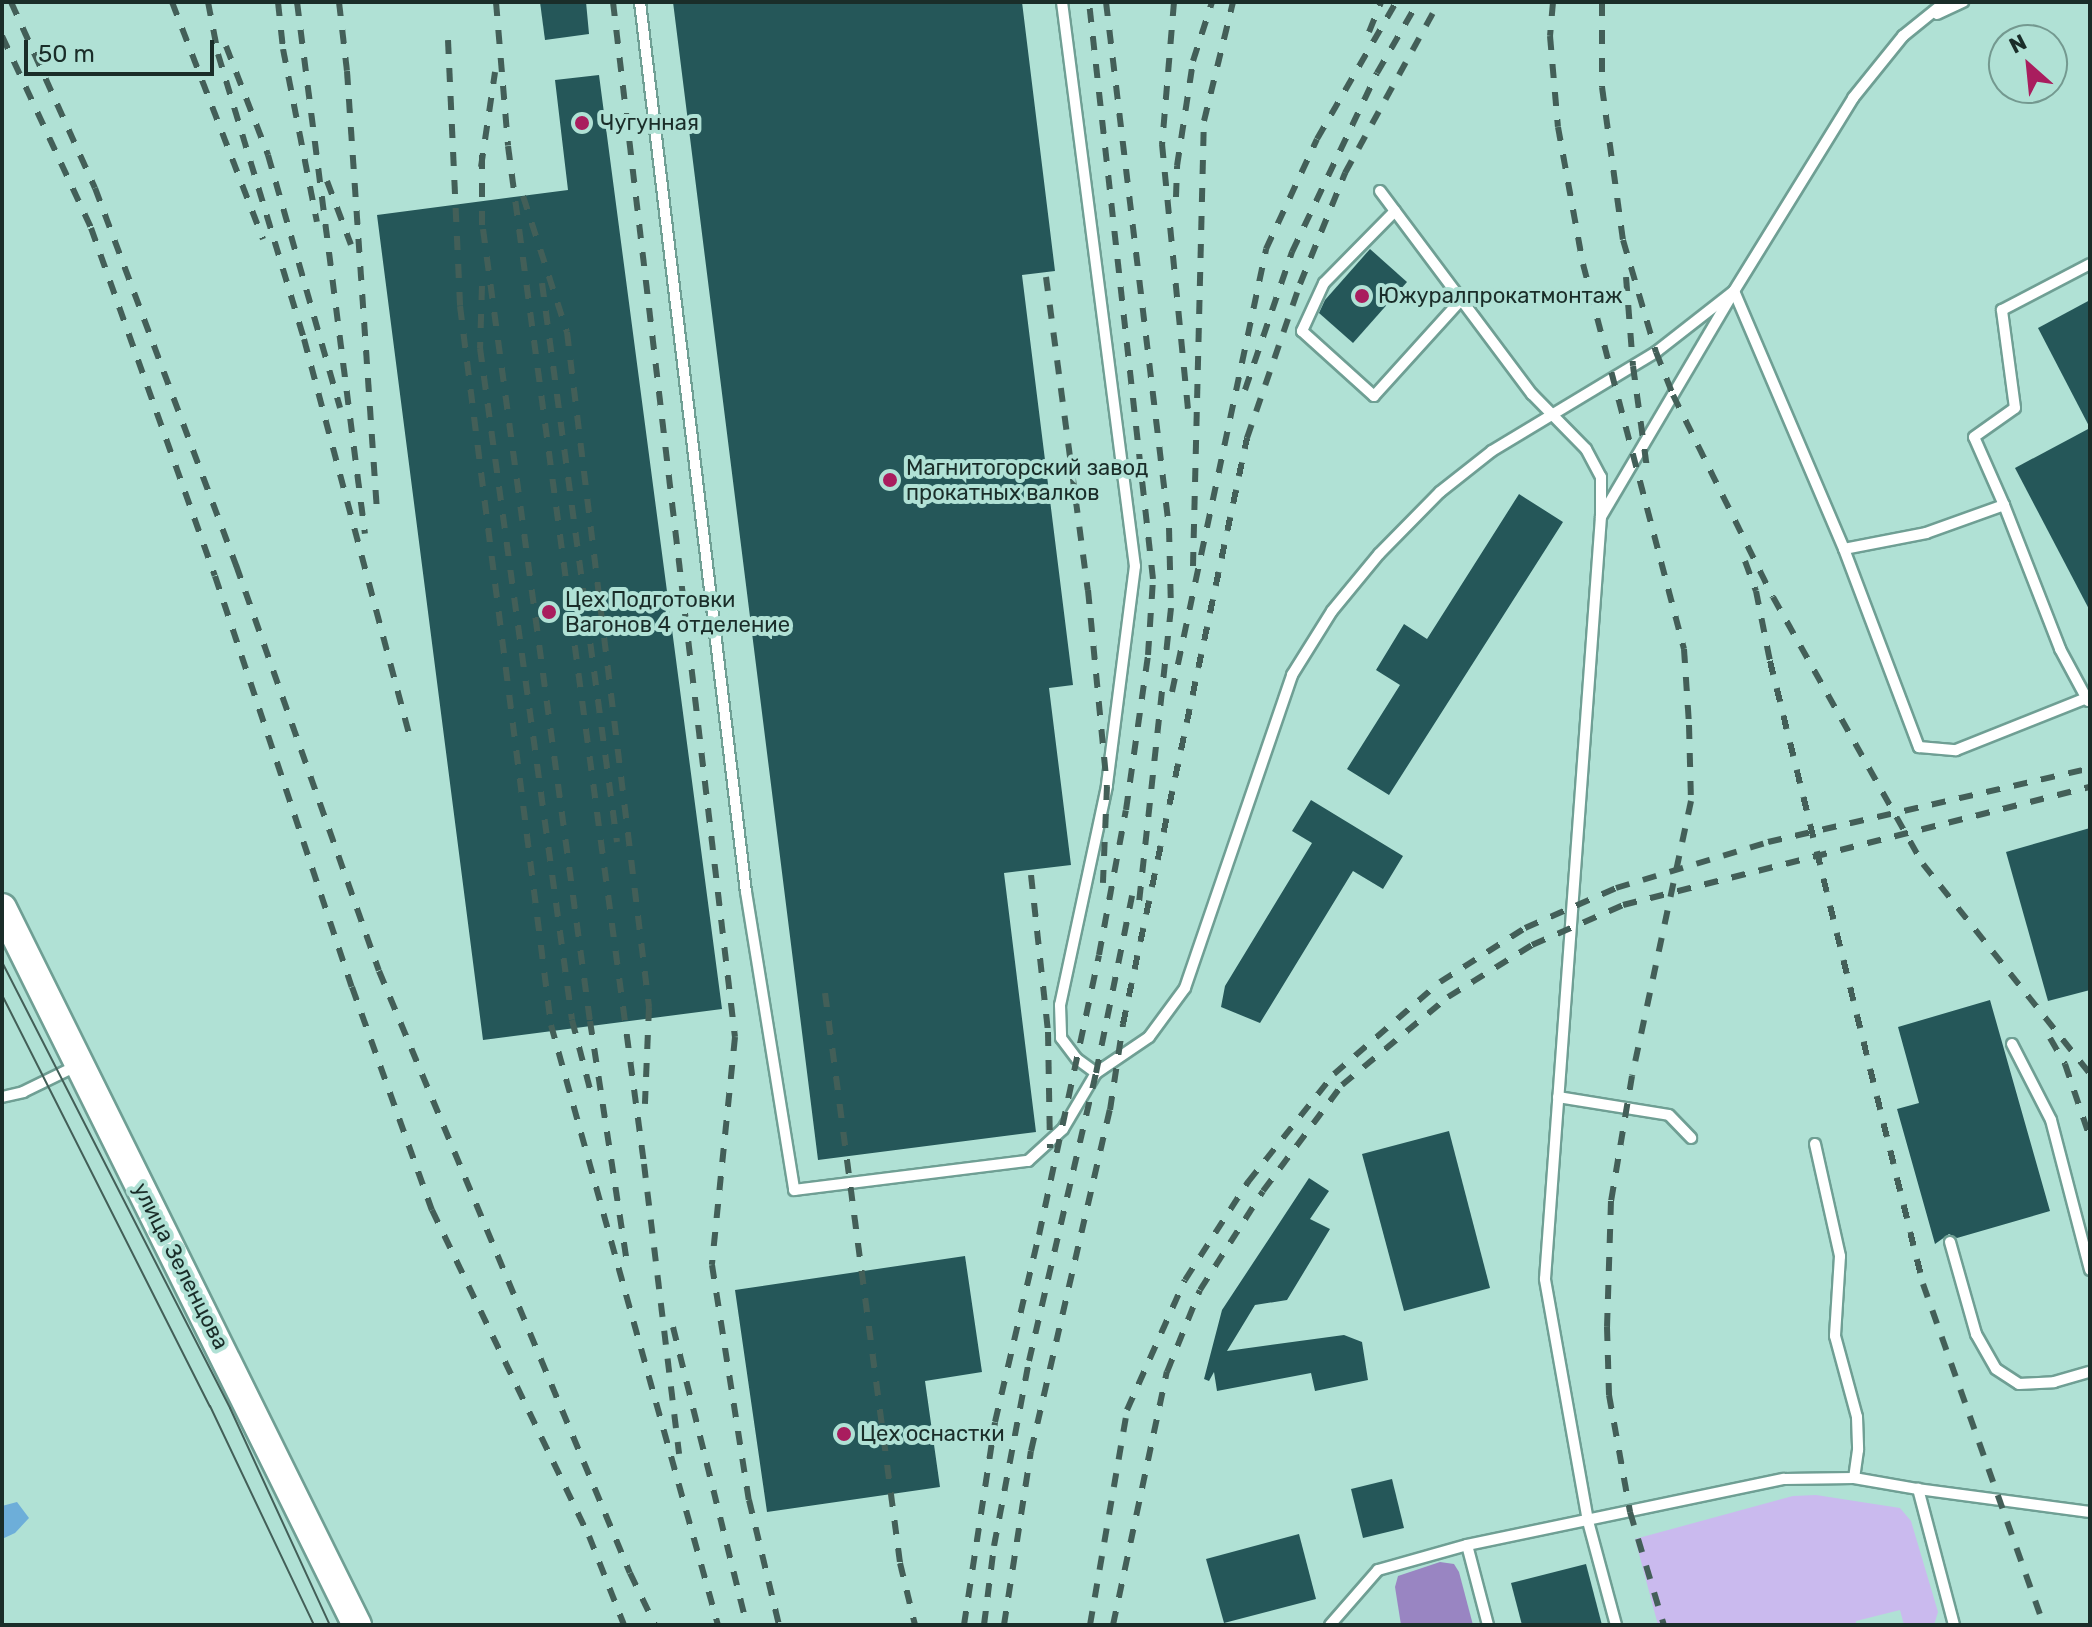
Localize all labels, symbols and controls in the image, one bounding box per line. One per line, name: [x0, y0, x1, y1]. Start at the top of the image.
scale bar: [28, 24, 218, 74]
north arrow: [1988, 24, 2068, 104]
text: N: [2005, 28, 2031, 60]
text: 50 m: [38, 40, 95, 68]
place label: Чугунная: [600, 110, 699, 136]
marker: Чугунная: [571, 112, 593, 134]
place label: Южуралпрокатмонтаж: [1378, 283, 1623, 309]
marker: Южуралпрокатмонтаж: [1353, 287, 1371, 305]
place label: Магнитогорский завод прокатных валков: [906, 454, 1148, 506]
marker: Магнитогорский завод прокатных валков: [881, 471, 899, 489]
place label: Цех Подготовки Вагонов 4 отделение: [565, 586, 790, 638]
marker: Цех Подготовки Вагонов 4 отделение: [540, 603, 558, 621]
street label: улица Зеленцова: [128, 1178, 234, 1354]
place label: Цех оснастки: [860, 1421, 1005, 1447]
marker: Цех оснастки: [835, 1425, 853, 1443]

